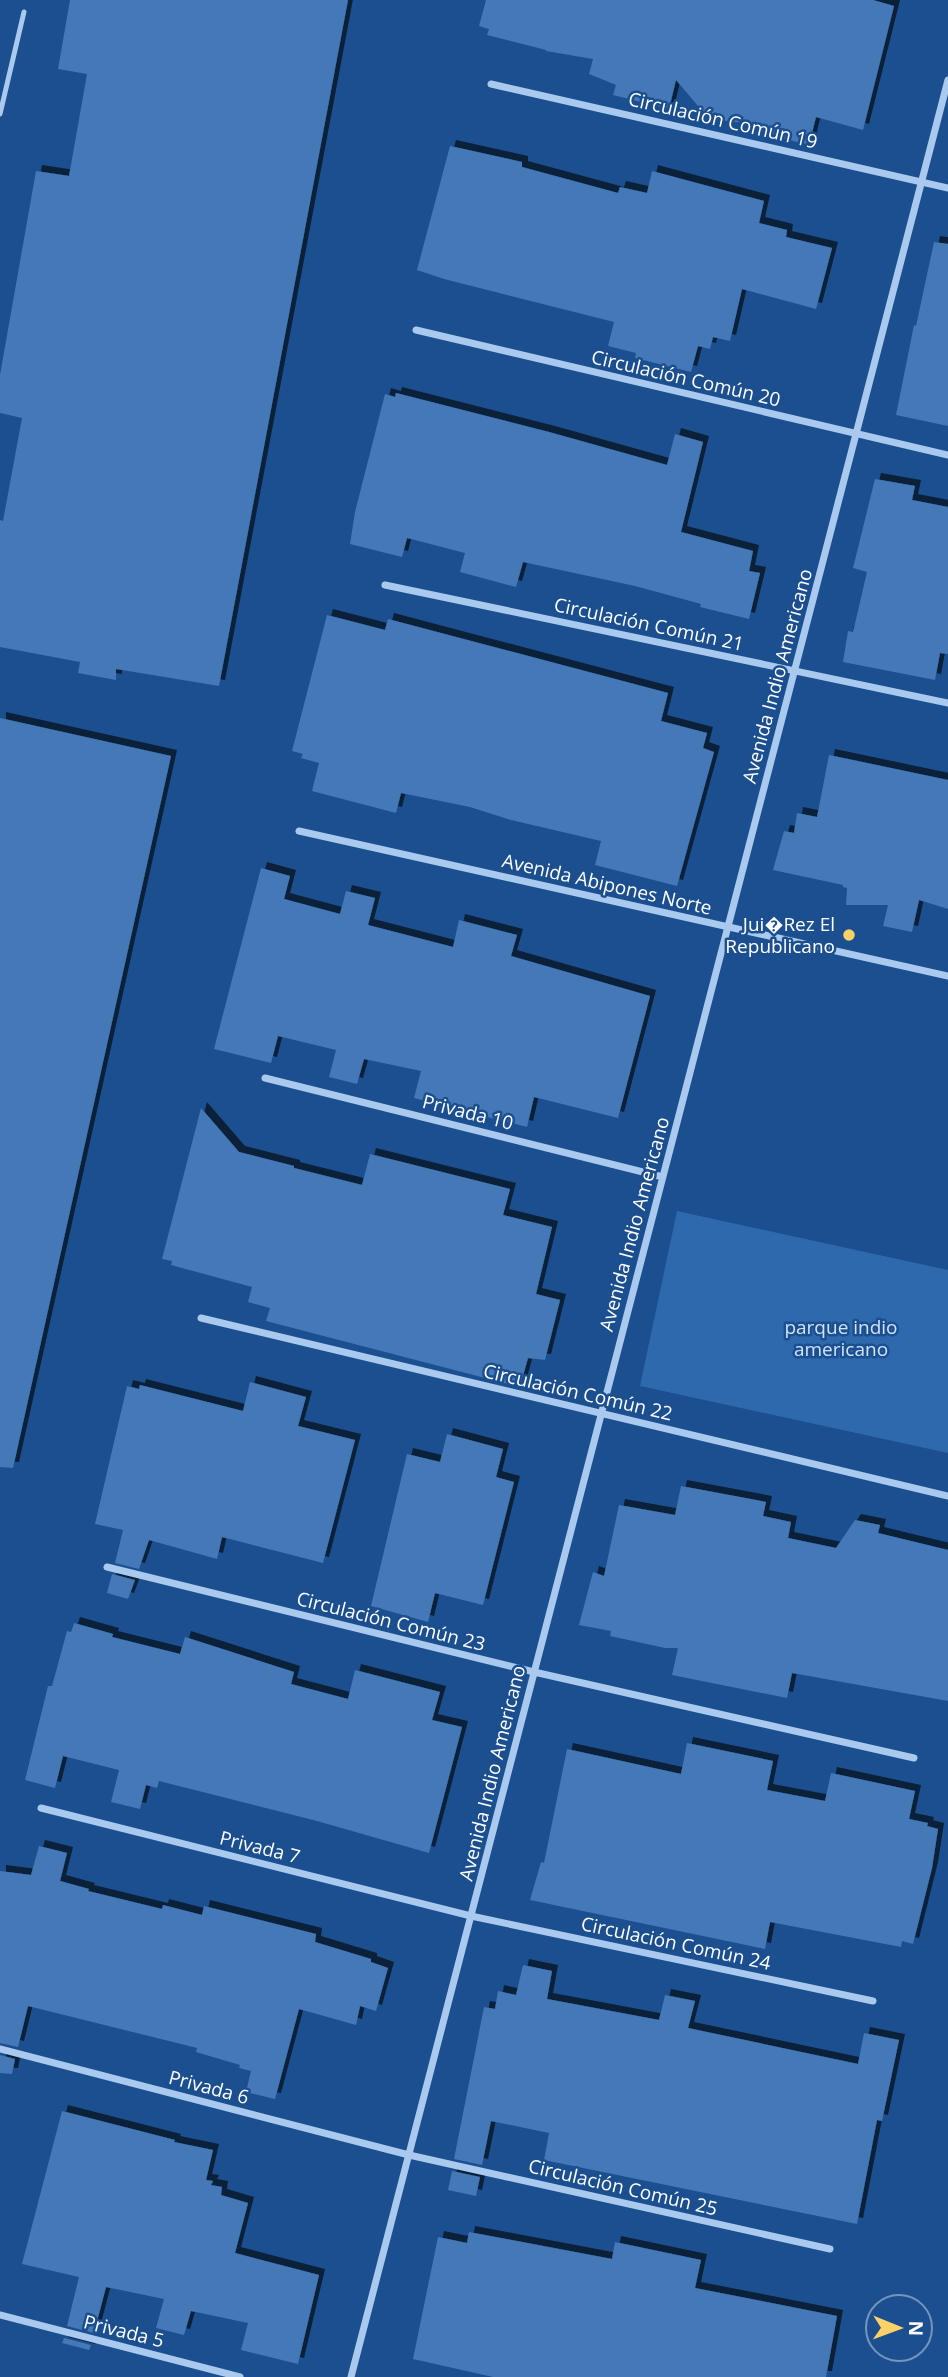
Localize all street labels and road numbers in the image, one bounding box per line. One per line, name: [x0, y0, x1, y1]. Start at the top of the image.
street label: Circulación Común 19: [626, 86, 820, 154]
street label: Circulación Común 20: [589, 344, 783, 412]
street label: Avenida Indio Americano: [736, 566, 818, 786]
street label: Circulación Común 21: [552, 591, 746, 657]
street label: Avenida Abipones Norte: [500, 847, 714, 921]
street label: Privada 10: [420, 1088, 516, 1136]
street label: Avenida Indio Americano: [593, 1114, 675, 1334]
street label: Circulación Común 22: [481, 1358, 675, 1426]
street label: Circulación Común 23: [294, 1585, 488, 1657]
street label: Avenida Indio Americano: [453, 1663, 531, 1883]
street label: Privada 7: [217, 1824, 303, 1870]
street label: Circulación Común 24: [579, 1910, 773, 1976]
street label: Privada 6: [166, 2064, 252, 2110]
street label: Circulación Común 25: [526, 2153, 720, 2221]
street label: Privada 5: [81, 2308, 167, 2354]

